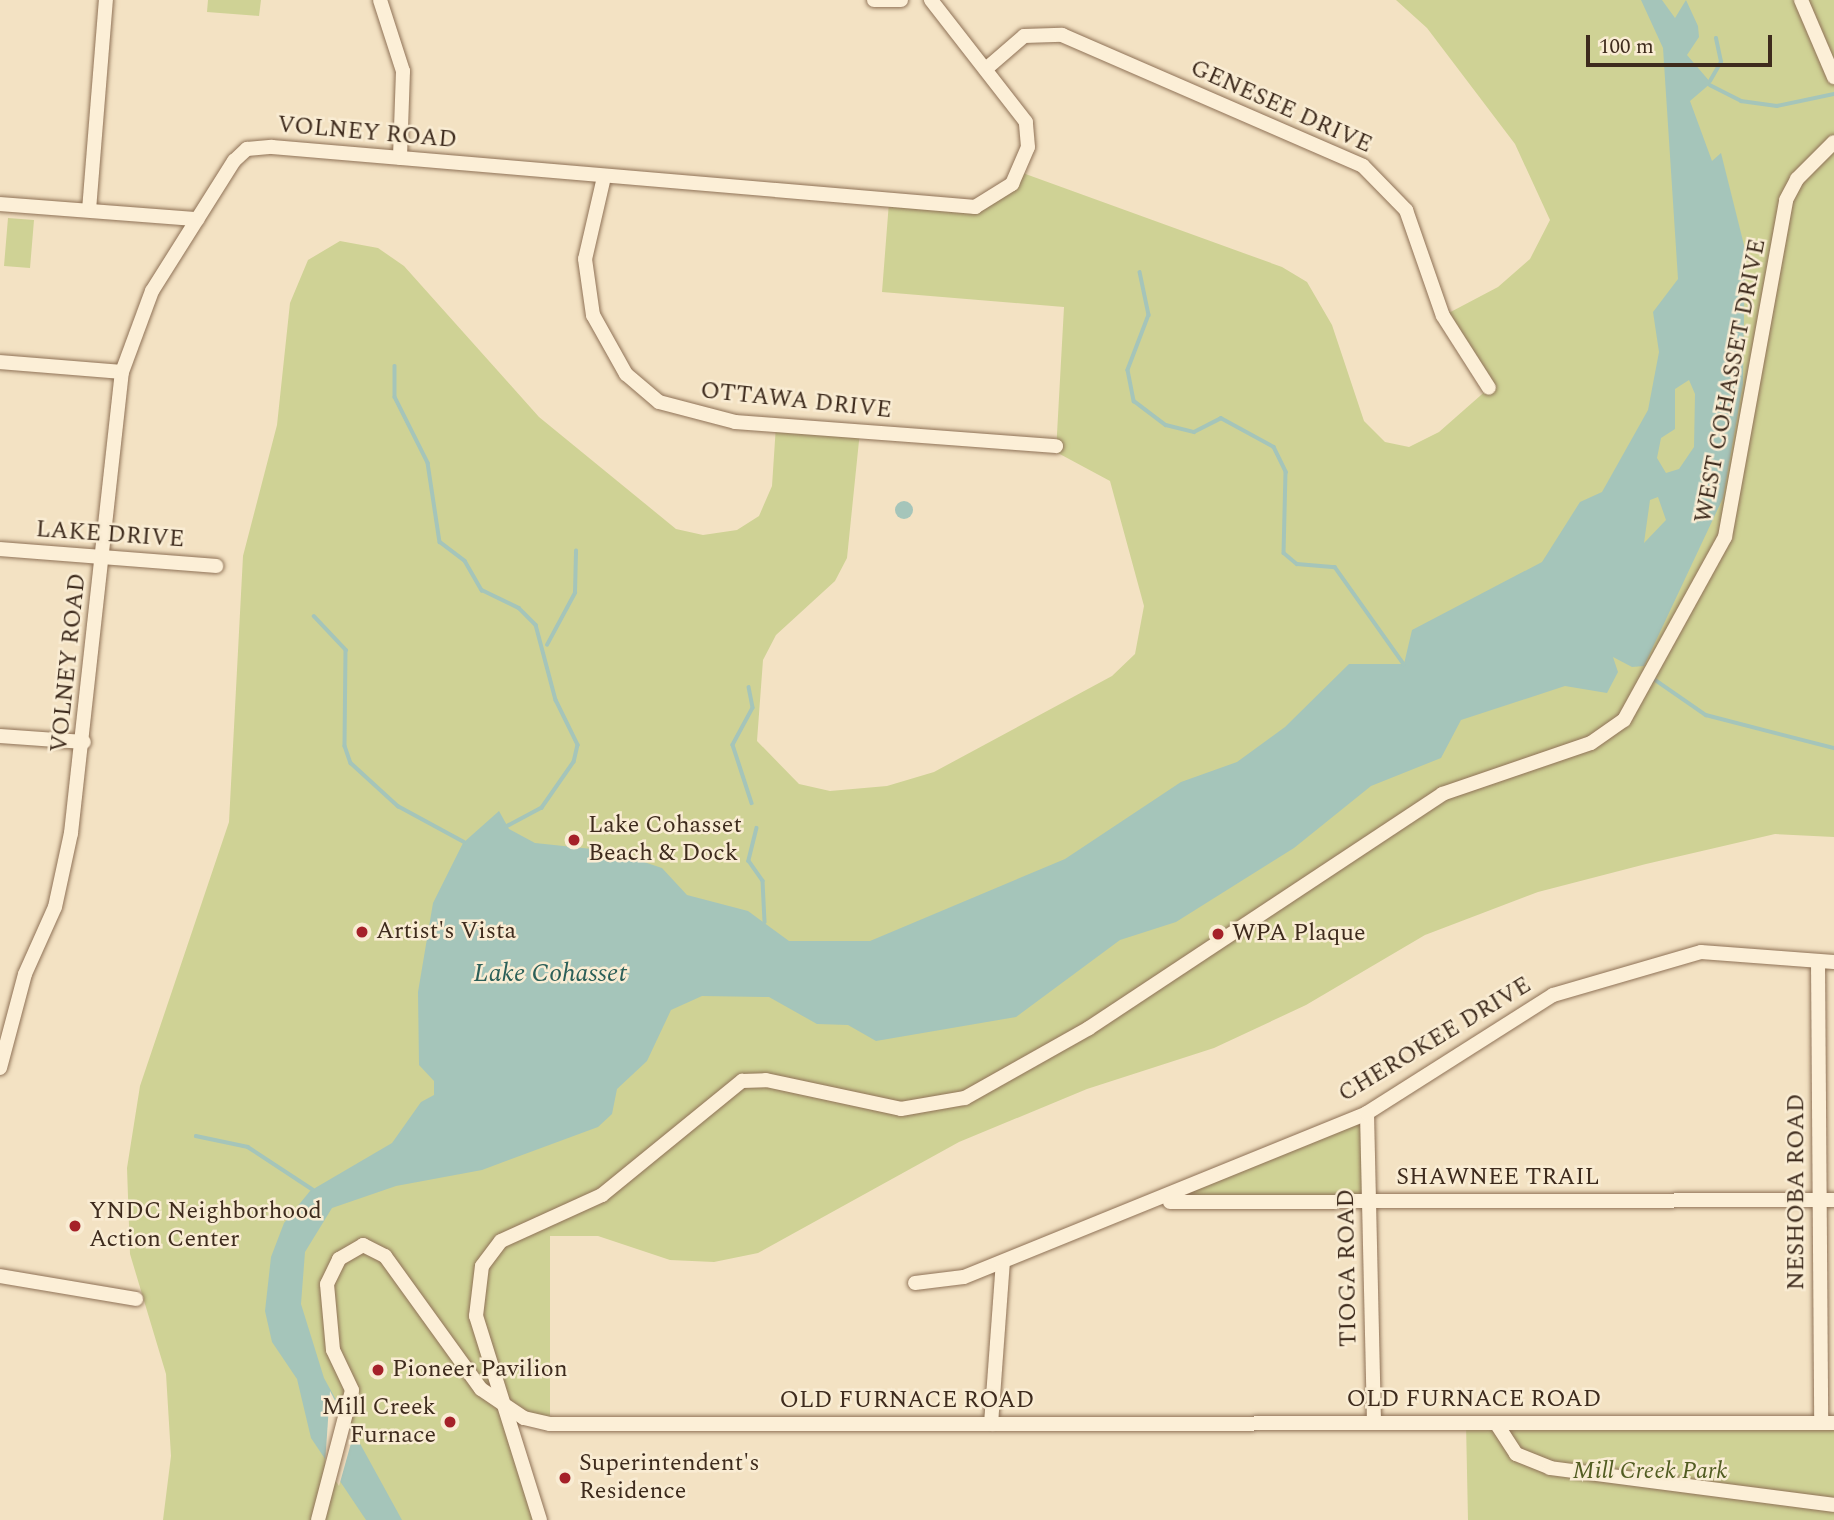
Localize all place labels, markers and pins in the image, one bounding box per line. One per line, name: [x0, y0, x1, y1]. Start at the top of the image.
place label: Lake Cohasset Beach & Dock: [588, 812, 742, 868]
marker: Lake Cohasset Beach & Dock: [566, 832, 582, 848]
place label: Artist's Vista: [376, 918, 516, 946]
place label: WPA Plaque: [1232, 920, 1366, 948]
marker: Artist's Vista: [354, 924, 370, 940]
marker: WPA Plaque: [1210, 926, 1226, 942]
place label: YNDC Neighborhood Action Center: [89, 1198, 322, 1254]
marker: YNDC Neighborhood Action Center: [67, 1218, 83, 1234]
place label: Pioneer Pavilion: [392, 1356, 568, 1384]
marker: Pioneer Pavilion: [370, 1362, 386, 1378]
place label: Mill Creek Furnace: [322, 1394, 436, 1450]
marker: Mill Creek Furnace: [442, 1414, 458, 1430]
place label: Superintendent's Residence: [579, 1450, 760, 1506]
marker: Superintendent's Residence: [557, 1470, 573, 1486]

